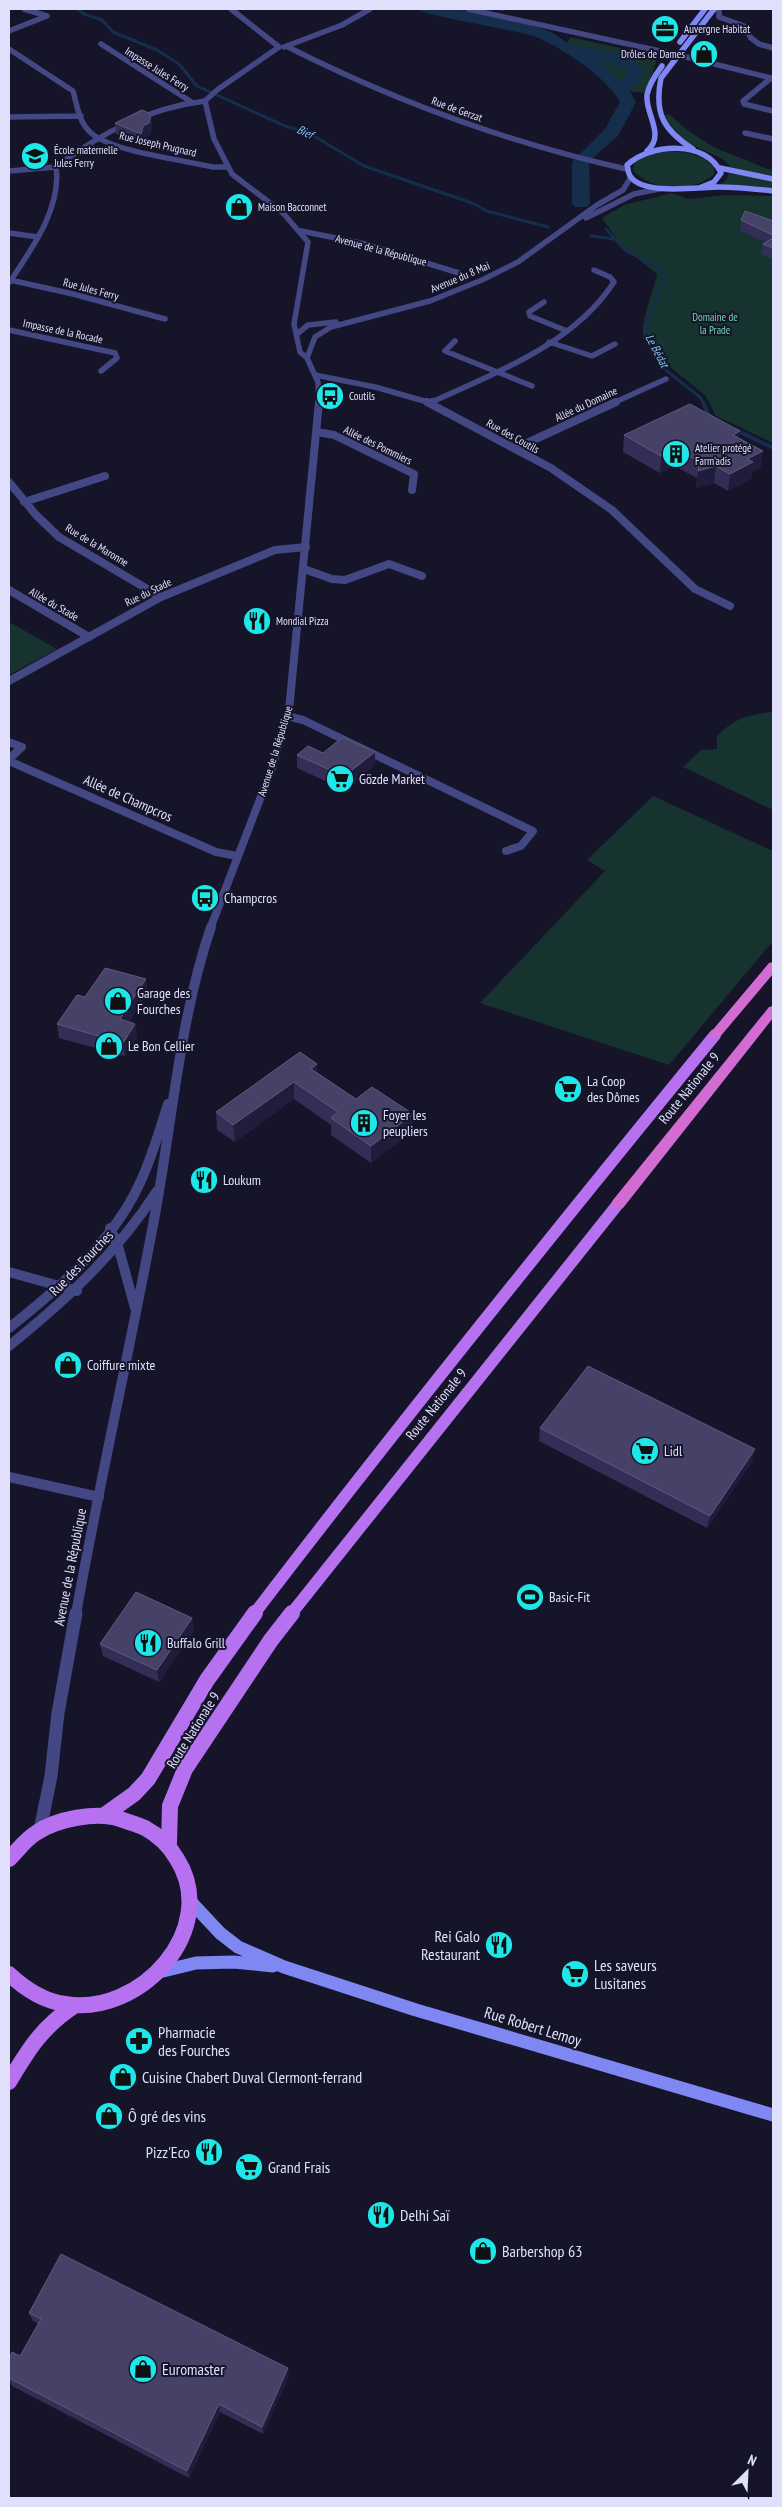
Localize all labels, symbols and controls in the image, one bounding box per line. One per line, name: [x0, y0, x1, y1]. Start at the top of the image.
office icon: Auvergne Habitat: [650, 14, 680, 44]
place label: Auvergne Habitat: [684, 22, 750, 36]
shop icon: Drôles de Dames: [689, 39, 719, 69]
street label: Impasse Jules Ferry: [122, 44, 192, 95]
place label: Drôles de Dames: [621, 47, 685, 61]
street label: Rue de Gerzat: [430, 93, 484, 125]
water label: Bief: [295, 121, 318, 143]
street label: Rue Joseph Prugnard: [118, 128, 198, 160]
school or university icon: École maternelle Jules Ferry: [20, 141, 50, 171]
place label: École maternelle Jules Ferry: [53, 143, 118, 170]
shop icon: Maison Bacconnet: [224, 192, 254, 222]
place label: Maison Bacconnet: [258, 200, 326, 214]
street label: Avenue de la République: [334, 231, 429, 269]
street label: Avenue du 8 Mai: [428, 258, 492, 296]
street label: Rue Jules Ferry: [62, 275, 121, 303]
park label: Domaine de la Prade: [692, 310, 738, 337]
street label: Impasse de la Rocade: [22, 316, 105, 346]
water label: Le Bédat: [642, 331, 673, 372]
bus stop icon: Coutils: [315, 381, 345, 411]
street label: Allée du Domaine: [553, 383, 620, 425]
place label: Coutils: [349, 389, 375, 403]
street label: Rue des Coutils: [484, 416, 542, 456]
street label: Allée des Pommiers: [341, 422, 415, 468]
building icon: Atelier protégé Farm'adis: [661, 439, 691, 469]
place label: Atelier protégé Farm'adis: [695, 441, 752, 468]
street label: Rue de la Maronne: [63, 521, 132, 570]
street label: Rue du Stade: [122, 574, 174, 609]
street label: Allée du Stade: [27, 584, 82, 624]
restaurant icon: Mondial Pizza: [242, 606, 272, 636]
place label: Mondial Pizza: [276, 614, 329, 628]
street label: Avenue de la République: [255, 704, 296, 798]
supermarket icon: Gözde Market: [325, 764, 355, 794]
street label: Allée de Champcros: [81, 770, 175, 826]
place label: Gözde Market: [359, 770, 425, 788]
bus stop icon: Champcros: [190, 883, 220, 913]
place label: Champcros: [224, 889, 277, 907]
place label: Garage des Fourches: [137, 984, 191, 1018]
shop icon: Garage des Fourches: [103, 986, 133, 1016]
shop icon: Le Bon Cellier: [94, 1031, 124, 1061]
place label: Le Bon Cellier: [128, 1037, 195, 1055]
street label: Route Nationale 9: [655, 1049, 723, 1127]
place label: La Coop des Dômes: [587, 1072, 640, 1106]
supermarket icon: La Coop des Dômes: [553, 1074, 583, 1104]
place label: Foyer les peupliers: [383, 1106, 428, 1140]
building icon: Foyer les peupliers: [349, 1108, 379, 1138]
restaurant icon: Loukum: [189, 1165, 219, 1195]
place label: Loukum: [223, 1171, 261, 1189]
street label: Rue des Fourches: [45, 1226, 117, 1300]
shop icon: Coiffure mixte: [53, 1350, 83, 1380]
place label: Coiffure mixte: [87, 1356, 156, 1374]
street label: Route Nationale 9: [402, 1365, 470, 1443]
supermarket icon: Lidl: [630, 1436, 660, 1466]
place label: Lidl: [664, 1442, 683, 1460]
street label: Avenue de la République: [50, 1506, 90, 1627]
sports icon: Basic-Fit: [515, 1582, 545, 1612]
place label: Basic-Fit: [549, 1588, 590, 1606]
restaurant icon: Buffalo Grill: [133, 1628, 163, 1658]
place label: Buffalo Grill: [167, 1634, 226, 1652]
street label: Route Nationale 9: [162, 1688, 224, 1772]
place label: Rei Galo Restaurant: [421, 1926, 481, 1964]
restaurant icon: Rei Galo Restaurant: [484, 1930, 514, 1960]
place label: Les saveurs Lusitanes: [594, 1955, 657, 1993]
supermarket icon: Les saveurs Lusitanes: [560, 1959, 590, 1989]
street label: Rue Robert Lemoy: [482, 2002, 584, 2050]
place label: Pharmacie des Fourches: [158, 2022, 230, 2060]
pharmacy icon: Pharmacie des Fourches: [124, 2026, 154, 2056]
shop icon: Cuisine Chabert Duval Clermont-ferrand: [108, 2062, 138, 2092]
place label: Cuisine Chabert Duval Clermont-ferrand: [142, 2067, 362, 2087]
shop icon: Ô gré des vins: [94, 2101, 124, 2131]
place label: Ô gré des vins: [128, 2106, 206, 2126]
restaurant icon: Pizz'Eco: [194, 2137, 224, 2167]
place label: Pizz'Eco: [146, 2142, 190, 2162]
supermarket icon: Grand Frais: [234, 2152, 264, 2182]
place label: Grand Frais: [268, 2157, 330, 2177]
restaurant icon: Delhi Saï: [366, 2200, 396, 2230]
place label: Delhi Saï: [400, 2205, 450, 2225]
shop icon: Barbershop 63: [468, 2236, 498, 2266]
place label: Barbershop 63: [502, 2241, 582, 2261]
shop icon: Euromaster: [128, 2354, 158, 2384]
place label: Euromaster: [162, 2359, 225, 2379]
north arrow: [722, 2447, 772, 2497]
text: N: [745, 2450, 759, 2470]

